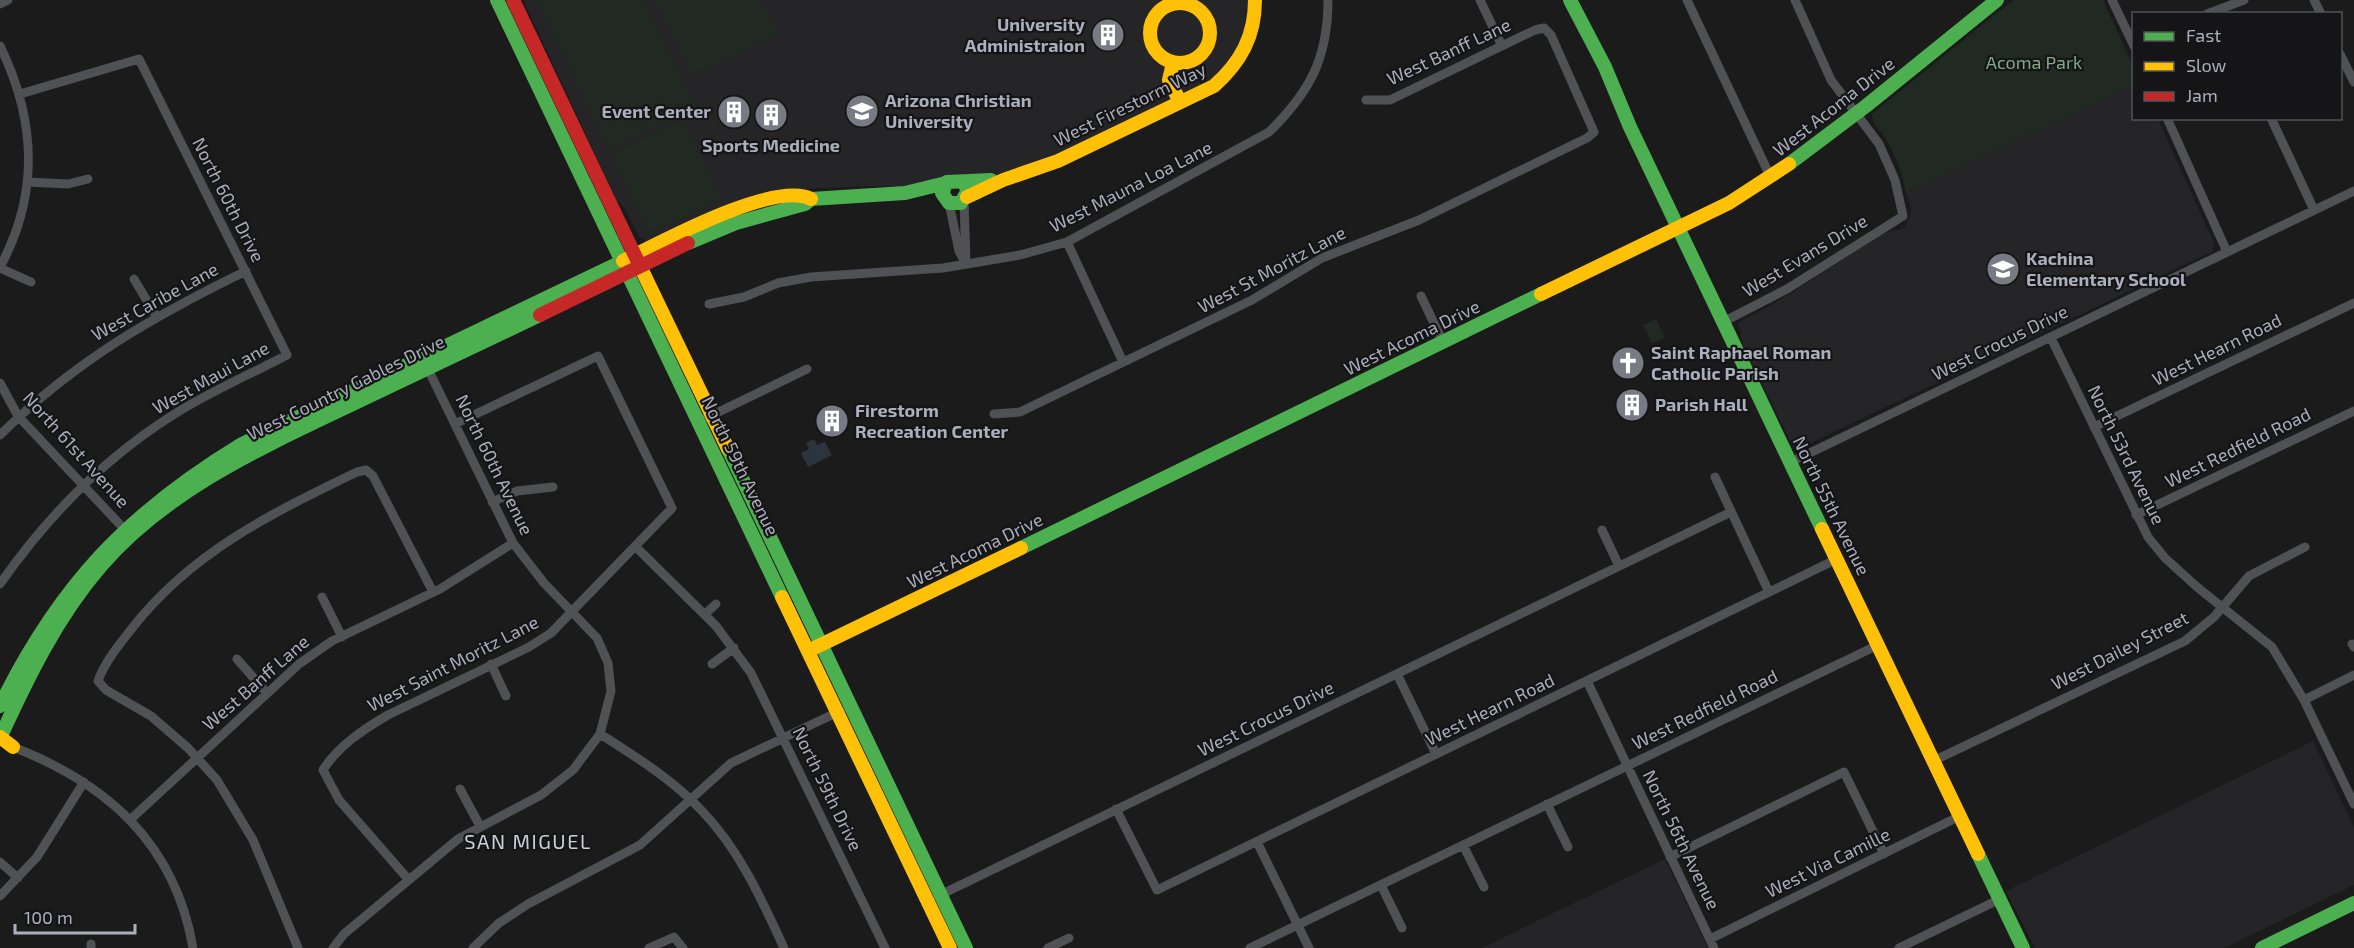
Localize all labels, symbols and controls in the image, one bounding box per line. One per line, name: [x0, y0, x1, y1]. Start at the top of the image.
legend: [2132, 12, 2342, 120]
place label: University Administraion: [965, 13, 1086, 56]
street label: West Banff Lane: [1383, 13, 1514, 89]
building icon: University Administraion: [1090, 17, 1126, 53]
text: Fast: [2186, 24, 2221, 46]
park label: Acoma Park: [1986, 51, 2082, 73]
street label: West Acoma Drive: [1768, 52, 1899, 161]
text: Slow: [2186, 54, 2227, 76]
street label: West Firestorm Way: [1050, 58, 1210, 150]
text: Jam: [2186, 84, 2218, 106]
place label: Arizona Christian University: [885, 89, 1031, 132]
school or university icon: Arizona Christian University: [844, 93, 880, 129]
building icon: Event Center: [716, 94, 752, 130]
building icon: Sports Medicine: [753, 97, 789, 133]
place label: Event Center: [602, 100, 711, 122]
street label: North 60th Drive: [188, 134, 270, 265]
place label: Sports Medicine: [702, 134, 840, 156]
street label: West Mauna Loa Lane: [1046, 136, 1215, 237]
street label: West Evans Drive: [1738, 209, 1871, 301]
street label: West St Moritz Lane: [1194, 221, 1349, 317]
place label: Kachina Elementary School: [2026, 247, 2186, 290]
school or university icon: Kachina Elementary School: [1985, 251, 2021, 287]
street label: West Caribe Lane: [87, 257, 222, 345]
street label: West Acoma Drive: [1340, 295, 1483, 380]
street label: West Crocus Drive: [1928, 300, 2071, 385]
street label: West Hearn Road: [2148, 308, 2285, 390]
street label: West Country Gables Drive: [243, 330, 448, 445]
street label: West Maui Lane: [148, 336, 273, 418]
place label: Saint Raphael Roman Catholic Parish: [1651, 341, 1831, 384]
church icon: Saint Raphael Roman Catholic Parish: [1610, 345, 1646, 381]
street label: North 53rd Avenue: [2084, 381, 2170, 528]
street label: North 61st Avenue: [19, 387, 135, 512]
building icon: Parish Hall: [1614, 387, 1650, 423]
street label: North 60th Avenue: [451, 391, 539, 539]
street label: North 59th Avenue: [698, 392, 784, 539]
place label: Parish Hall: [1655, 393, 1748, 415]
place label: Firestorm Recreation Center: [855, 399, 1009, 442]
street label: West Redfield Road: [2161, 402, 2314, 492]
building icon: Firestorm Recreation Center: [814, 403, 850, 439]
street label: North 55th Avenue: [1789, 432, 1875, 579]
street label: West Acoma Drive: [903, 508, 1046, 593]
street label: West Dailey Street: [2047, 606, 2192, 694]
street label: West Saint Moritz Lane: [363, 610, 542, 716]
street label: West Banff Lane: [198, 630, 313, 735]
street label: West Redfield Road: [1628, 664, 1781, 754]
street label: West Hearn Road: [1421, 668, 1558, 750]
street label: West Crocus Drive: [1194, 676, 1337, 761]
street label: North 59th Drive: [788, 723, 867, 854]
street label: North 56th Avenue: [1639, 766, 1725, 913]
street label: West Via Camille: [1762, 822, 1894, 902]
district label: SAN MIGUEL: [464, 829, 592, 853]
scale bar: [15, 897, 135, 935]
text: 100 m: [24, 906, 73, 928]

